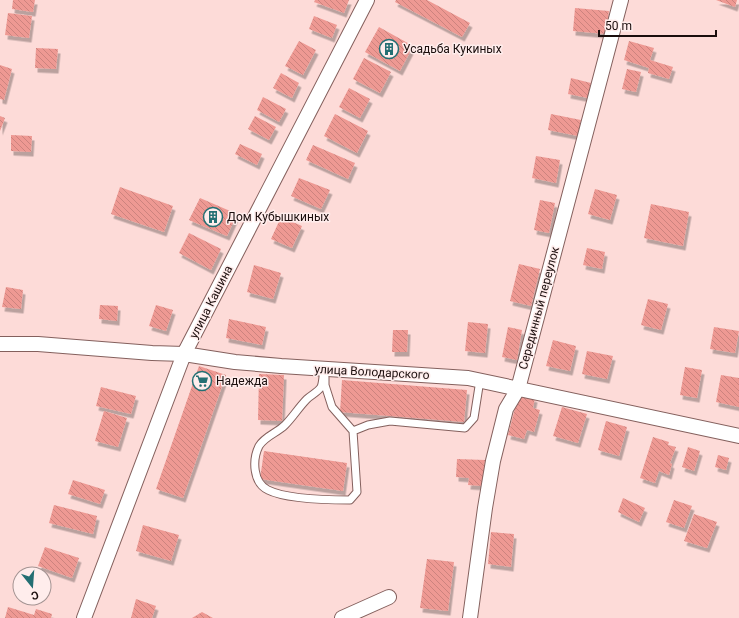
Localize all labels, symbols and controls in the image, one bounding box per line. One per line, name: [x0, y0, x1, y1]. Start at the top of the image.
scale bar: [599, 12, 716, 38]
text: 50 m: [605, 19, 632, 33]
building icon: Усадьба Кукиных: [378, 38, 400, 60]
place label: Усадьба Кукиных: [403, 42, 502, 56]
building icon: Дом Кубышкиных: [202, 206, 224, 228]
place label: Дом Кубышкиных: [227, 210, 329, 224]
street label: Серединный переулок: [516, 245, 562, 371]
street label: улица Кашина: [187, 263, 235, 341]
street label: улица Володарского: [314, 362, 430, 382]
supermarket icon: Надежда: [191, 370, 213, 392]
place label: Надежда: [216, 374, 268, 388]
north arrow: [12, 566, 52, 606]
text: С: [29, 588, 40, 602]

